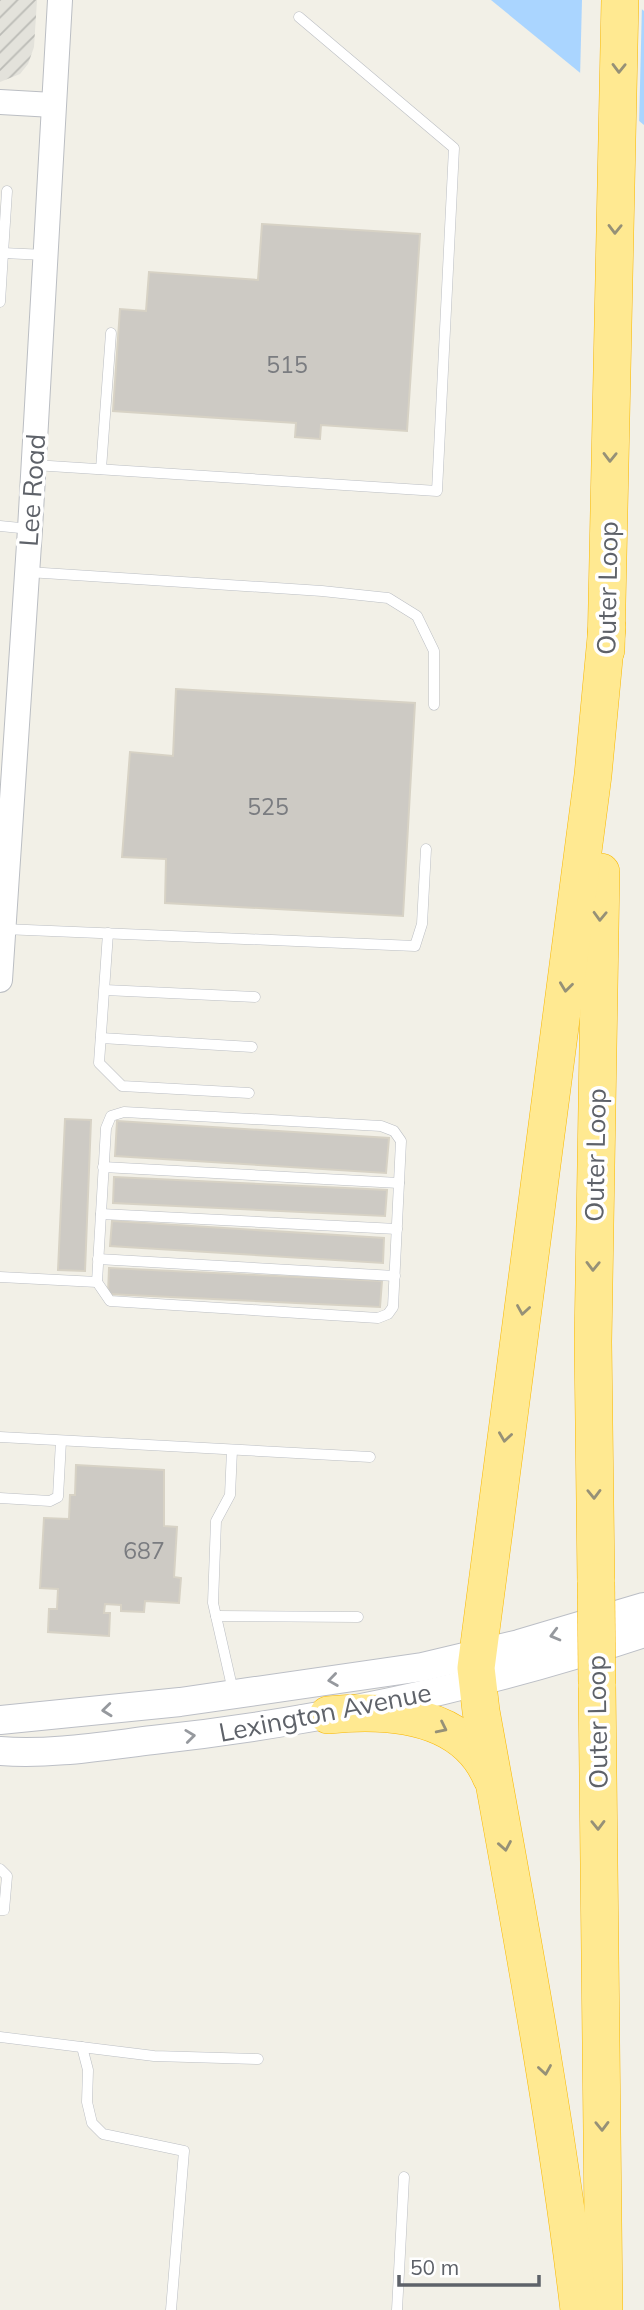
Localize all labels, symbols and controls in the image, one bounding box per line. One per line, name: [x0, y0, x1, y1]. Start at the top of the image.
one-way arrow: [611, 63, 626, 74]
one-way arrow: [607, 224, 623, 235]
house number: 515: [266, 350, 308, 379]
street label: Lee Road: [12, 433, 52, 547]
one-way arrow: [603, 451, 618, 462]
street label: Outer Loop: [589, 521, 625, 655]
house number: 525: [247, 792, 289, 821]
one-way arrow: [593, 911, 608, 922]
one-way arrow: [559, 981, 574, 993]
street label: Outer Loop: [577, 1088, 613, 1222]
one-way arrow: [585, 1261, 601, 1272]
one-way arrow: [516, 1304, 531, 1316]
one-way arrow: [498, 1431, 513, 1443]
one-way arrow: [587, 1488, 602, 1499]
house number: 687: [123, 1536, 165, 1565]
one-way arrow: [550, 1626, 562, 1641]
street label: Outer Loop: [579, 1655, 615, 1789]
one-way arrow: [327, 1673, 339, 1688]
street label: Lexington Avenue: [216, 1675, 434, 1749]
one-way arrow: [102, 1702, 113, 1717]
one-way arrow: [435, 1720, 447, 1734]
one-way arrow: [184, 1729, 196, 1744]
one-way arrow: [591, 1820, 606, 1831]
one-way arrow: [497, 1839, 512, 1851]
one-way arrow: [537, 2064, 552, 2075]
one-way arrow: [594, 2122, 610, 2132]
scale bar: [399, 2244, 539, 2288]
text: 50 m: [410, 2254, 459, 2280]

